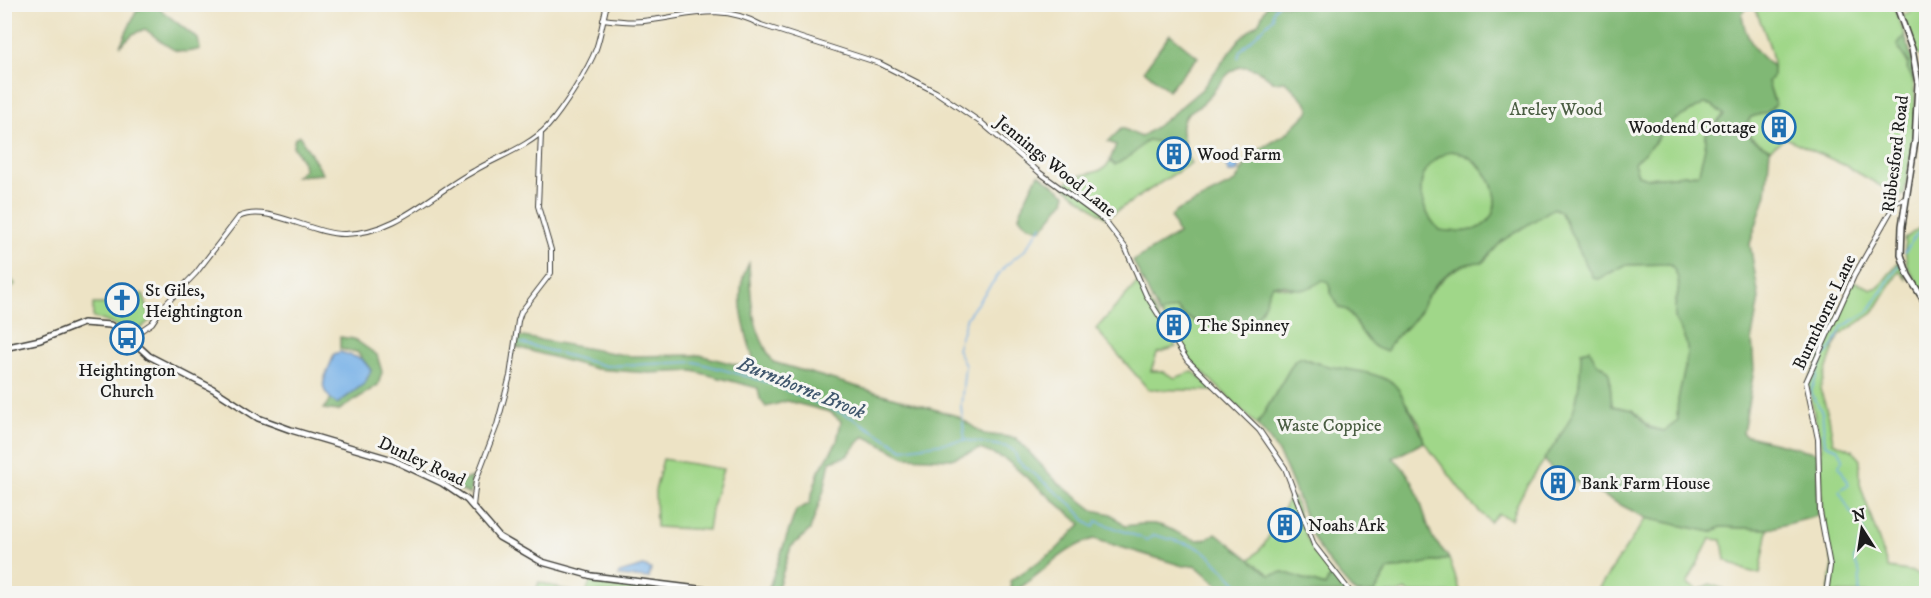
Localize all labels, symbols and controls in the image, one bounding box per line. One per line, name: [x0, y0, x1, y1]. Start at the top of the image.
street label: Ribbesford Road: [1878, 94, 1914, 214]
park label: Areley Wood: [1510, 99, 1602, 121]
building icon: Woodend Cottage: [1761, 109, 1797, 145]
street label: Jennings Wood Lane: [989, 110, 1120, 222]
place label: Woodend Cottage: [1627, 117, 1756, 139]
building icon: Wood Farm: [1156, 136, 1192, 172]
place label: Wood Farm: [1196, 144, 1281, 166]
street label: Burnthorne Lane: [1789, 251, 1861, 374]
place label: St Giles, Heightington: [145, 280, 243, 323]
church icon: St Giles, Heightington: [104, 282, 140, 318]
building icon: The Spinney: [1156, 307, 1192, 343]
place label: The Spinney: [1197, 315, 1290, 337]
bus stop icon: Heightington Church: [109, 320, 145, 356]
water label: Burnthorne Brook: [733, 351, 869, 426]
place label: Heightington Church: [78, 360, 176, 403]
park label: Waste Coppice: [1276, 415, 1381, 437]
street label: Dunley Road: [374, 432, 469, 492]
building icon: Bank Farm House: [1540, 465, 1576, 501]
place label: Bank Farm House: [1581, 473, 1710, 495]
north arrow: [1832, 499, 1892, 559]
text: N: [1851, 504, 1868, 526]
building icon: Noahs Ark: [1267, 507, 1303, 543]
place label: Noahs Ark: [1308, 515, 1385, 537]

